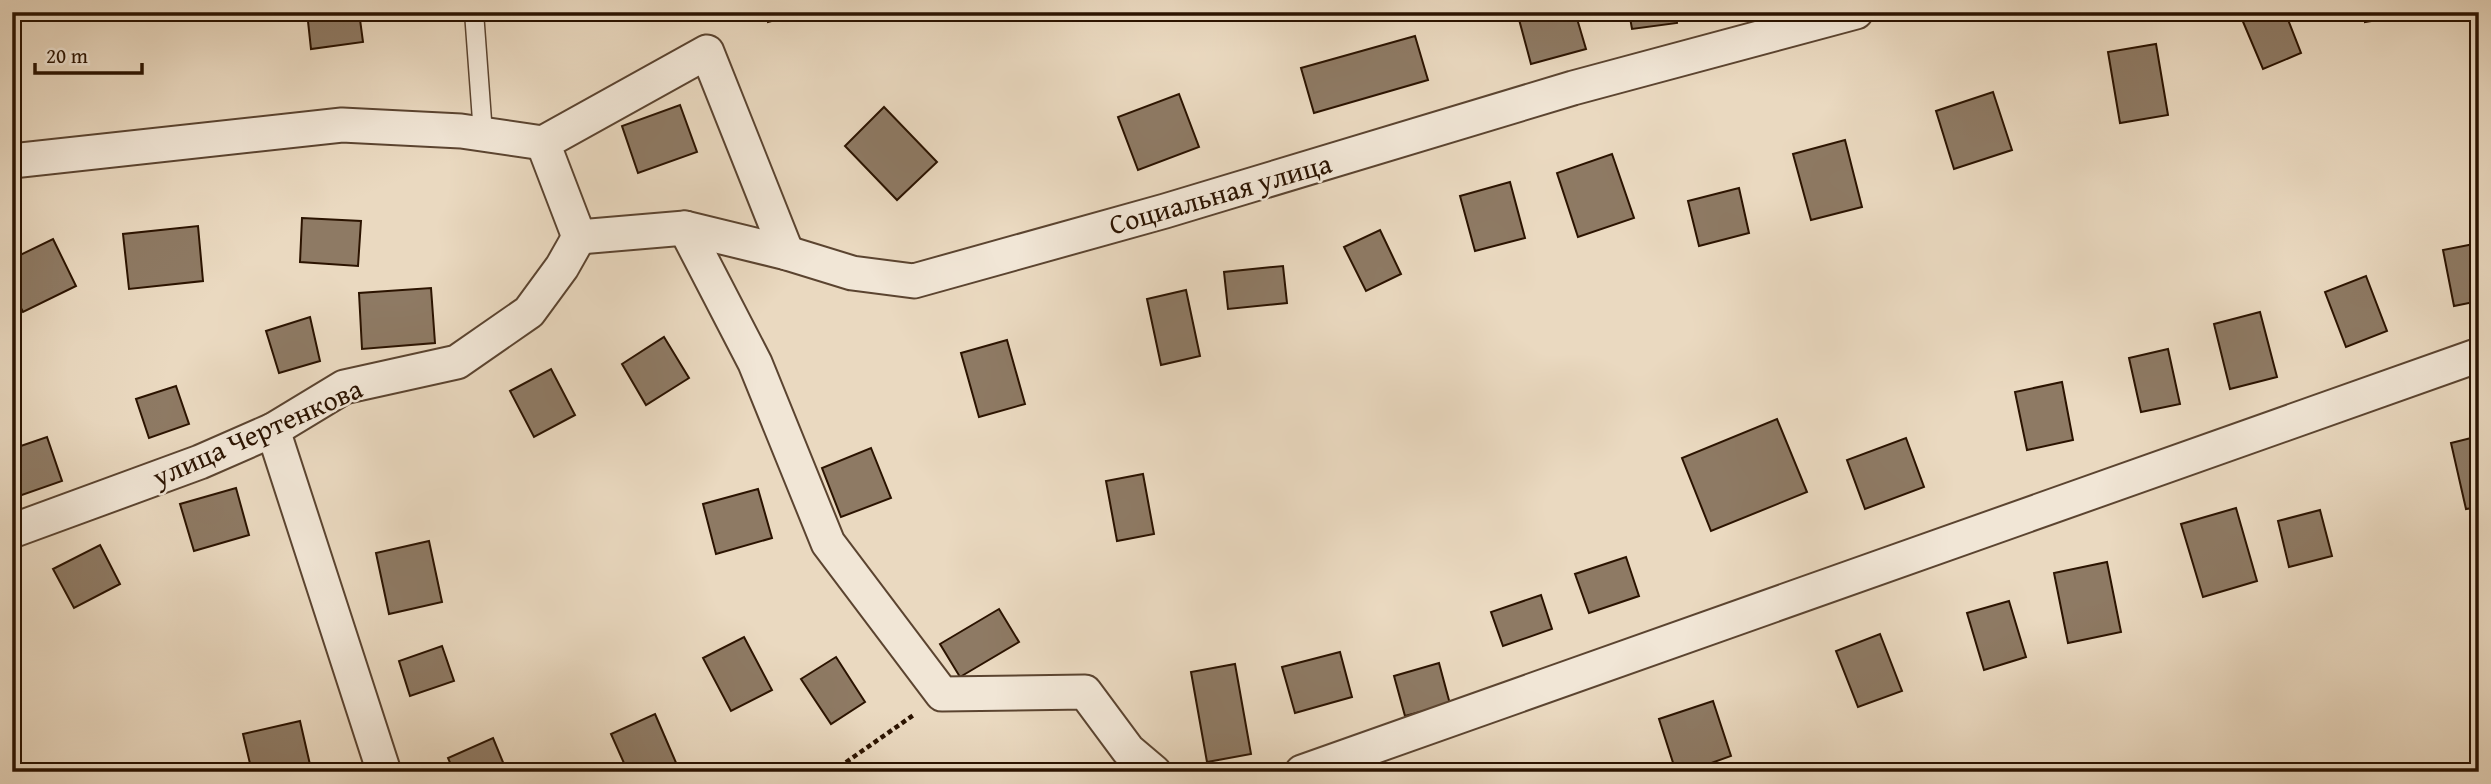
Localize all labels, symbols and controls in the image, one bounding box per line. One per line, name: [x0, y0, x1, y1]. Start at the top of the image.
scale bar: [35, 32, 142, 76]
text: 20 m: [46, 40, 88, 71]
street label: Социальная улица: [1104, 141, 1337, 244]
street label: улица Чертенкова: [145, 367, 369, 497]

